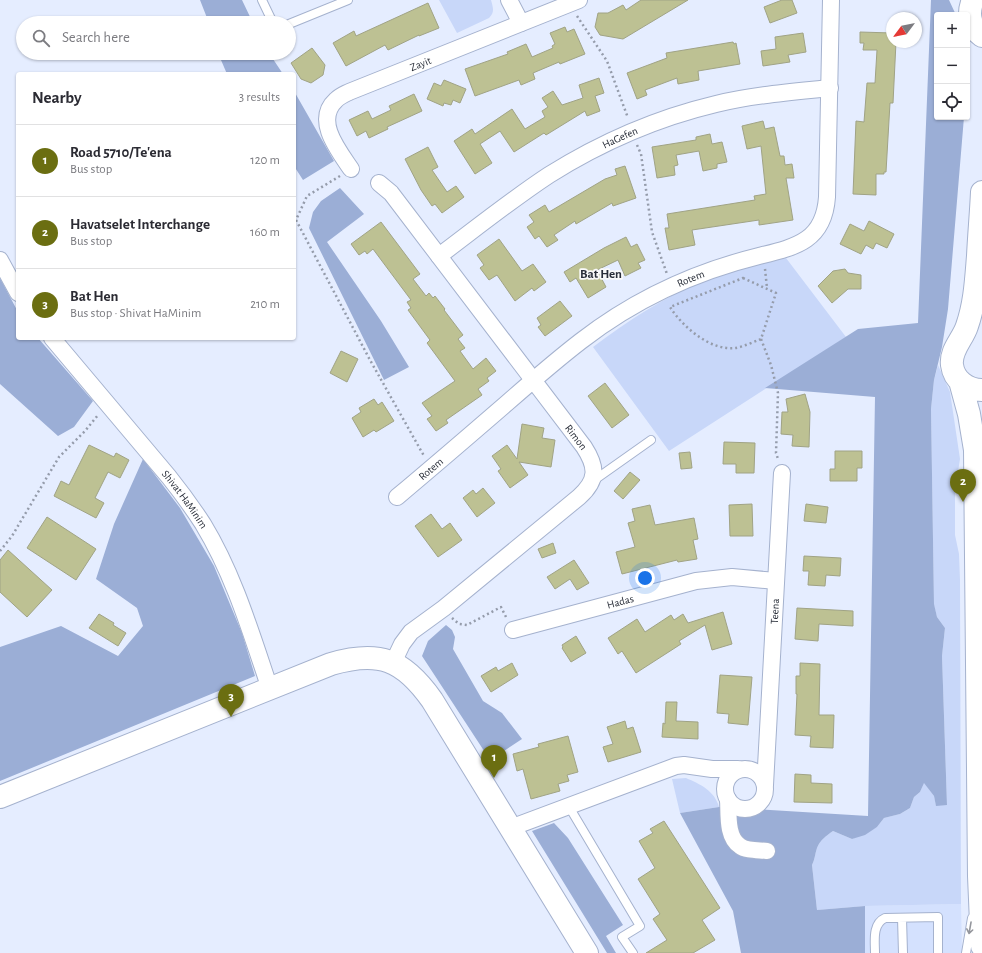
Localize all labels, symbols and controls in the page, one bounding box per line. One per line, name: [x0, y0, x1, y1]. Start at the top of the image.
north arrow: [886, 12, 922, 48]
map controls: [934, 12, 970, 120]
button: +: [934, 12, 970, 48]
search box: [16, 16, 296, 60]
icon: search: [30, 27, 52, 49]
text: Search here: [62, 30, 130, 45]
button: −: [934, 48, 970, 84]
street label: Zayit: [408, 55, 433, 73]
button: locate: [934, 84, 970, 120]
text: Nearby: [32, 89, 82, 106]
text: 3 results: [239, 91, 280, 104]
street label: HaGefen: [601, 125, 639, 150]
text: Road 5710/Te'ena: [70, 145, 172, 160]
text: 1: [43, 154, 47, 167]
text: 120 m: [250, 154, 280, 167]
text: Bus stop: [70, 163, 112, 176]
text: Havatselet Interchange: [70, 217, 210, 232]
text: 2: [42, 226, 48, 239]
text: 160 m: [250, 226, 280, 239]
text: Bus stop: [70, 235, 112, 248]
district label: Bat Hen: [580, 268, 622, 281]
street label: Rotem: [676, 268, 706, 289]
text: Bat Hen: [70, 289, 118, 304]
text: 3: [42, 298, 48, 311]
text: 210 m: [250, 298, 280, 311]
text: Bus stop · Shivat HaMinim: [70, 307, 201, 320]
street label: Rimon: [563, 423, 589, 452]
street label: Rotem: [417, 455, 445, 482]
street label: Shivat HaMinim: [160, 468, 209, 531]
pin: 2: [950, 469, 976, 502]
your location: [635, 568, 655, 588]
street label: Hadas: [606, 593, 635, 611]
street label: Teena: [769, 598, 781, 624]
pin: 3: [218, 684, 244, 717]
pin: 1: [481, 745, 507, 778]
one-way arrow: [966, 921, 974, 934]

